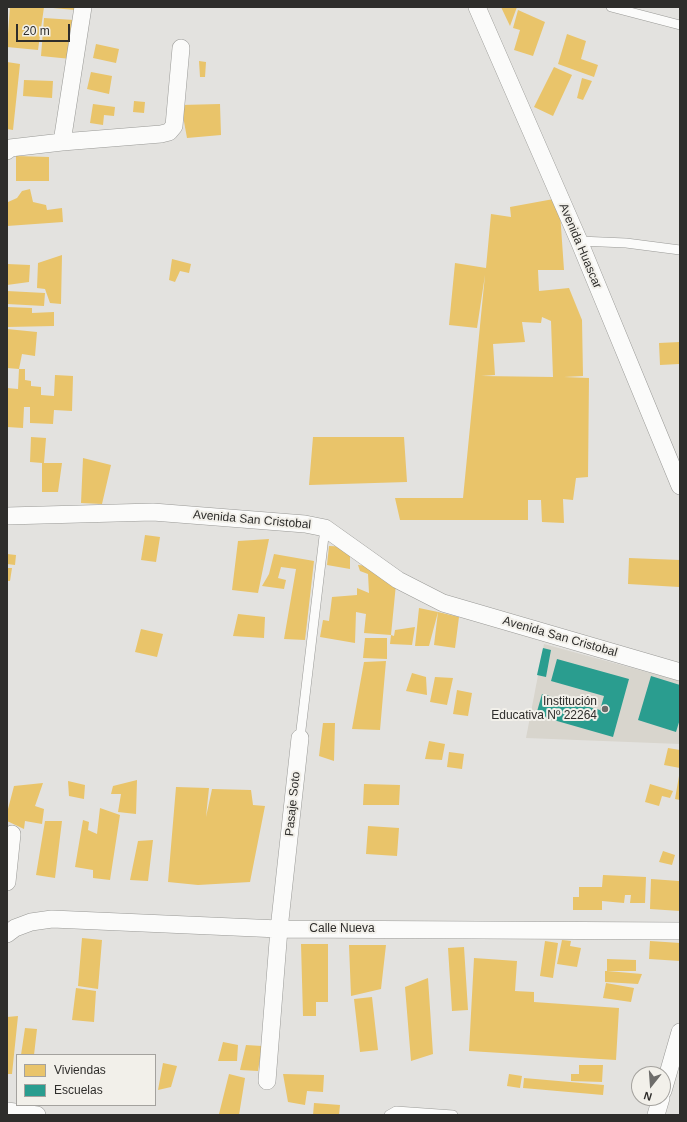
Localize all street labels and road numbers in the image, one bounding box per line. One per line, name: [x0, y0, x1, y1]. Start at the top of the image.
street label: Avenida Huascar: [556, 201, 604, 291]
street label: Avenida San Cristobal: [192, 508, 312, 532]
street label: Avenida San Cristobal: [501, 614, 619, 660]
street label: Pasaje Soto: [282, 771, 304, 837]
street label: Calle Nueva: [309, 922, 375, 936]

